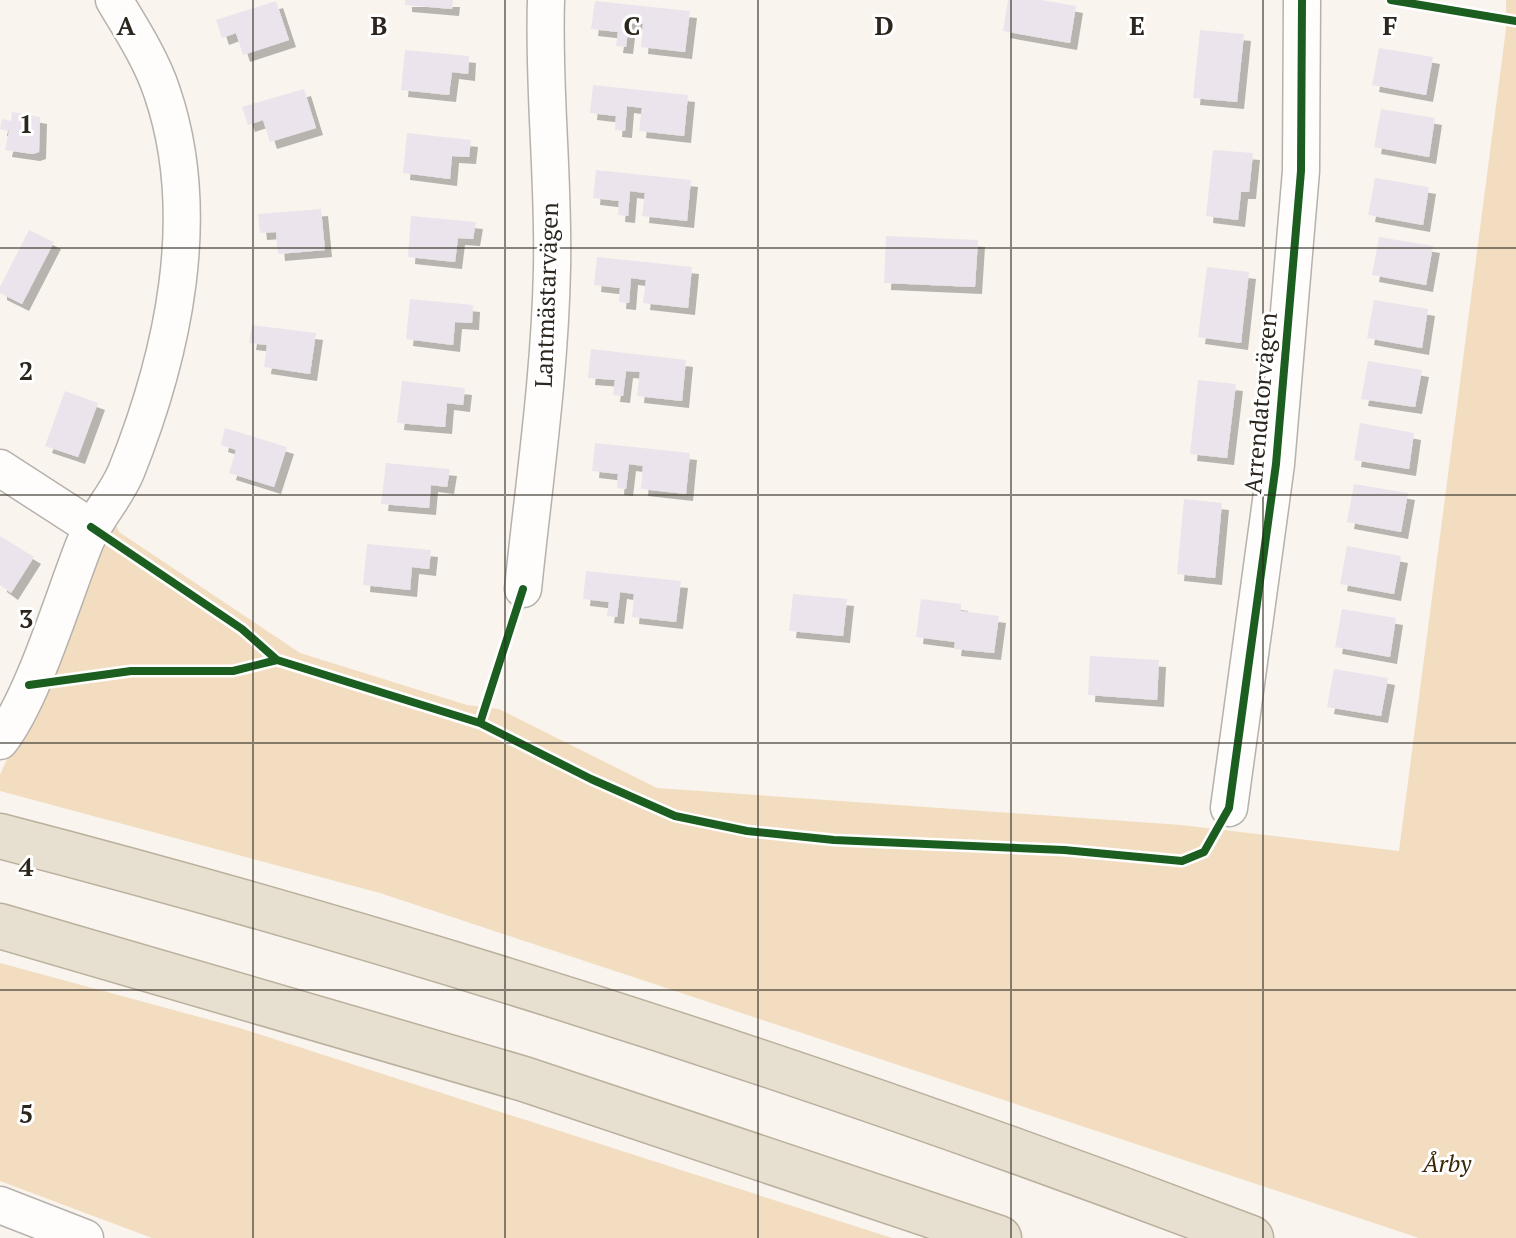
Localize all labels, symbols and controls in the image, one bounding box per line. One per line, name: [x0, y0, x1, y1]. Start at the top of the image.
text: A: [117, 8, 136, 42]
text: B: [371, 8, 387, 42]
text: C: [624, 8, 640, 42]
text: D: [874, 8, 894, 42]
text: E: [1129, 8, 1145, 42]
text: F: [1383, 8, 1398, 42]
text: 1: [19, 106, 33, 140]
street label: Lantmästarvägen: [527, 202, 565, 388]
street label: Arrendatorvägen: [1236, 311, 1284, 495]
text: 2: [19, 353, 33, 387]
text: 3: [19, 601, 33, 635]
text: 4: [19, 849, 34, 883]
text: 5: [19, 1096, 33, 1130]
park label: Årby: [1421, 1147, 1472, 1179]

